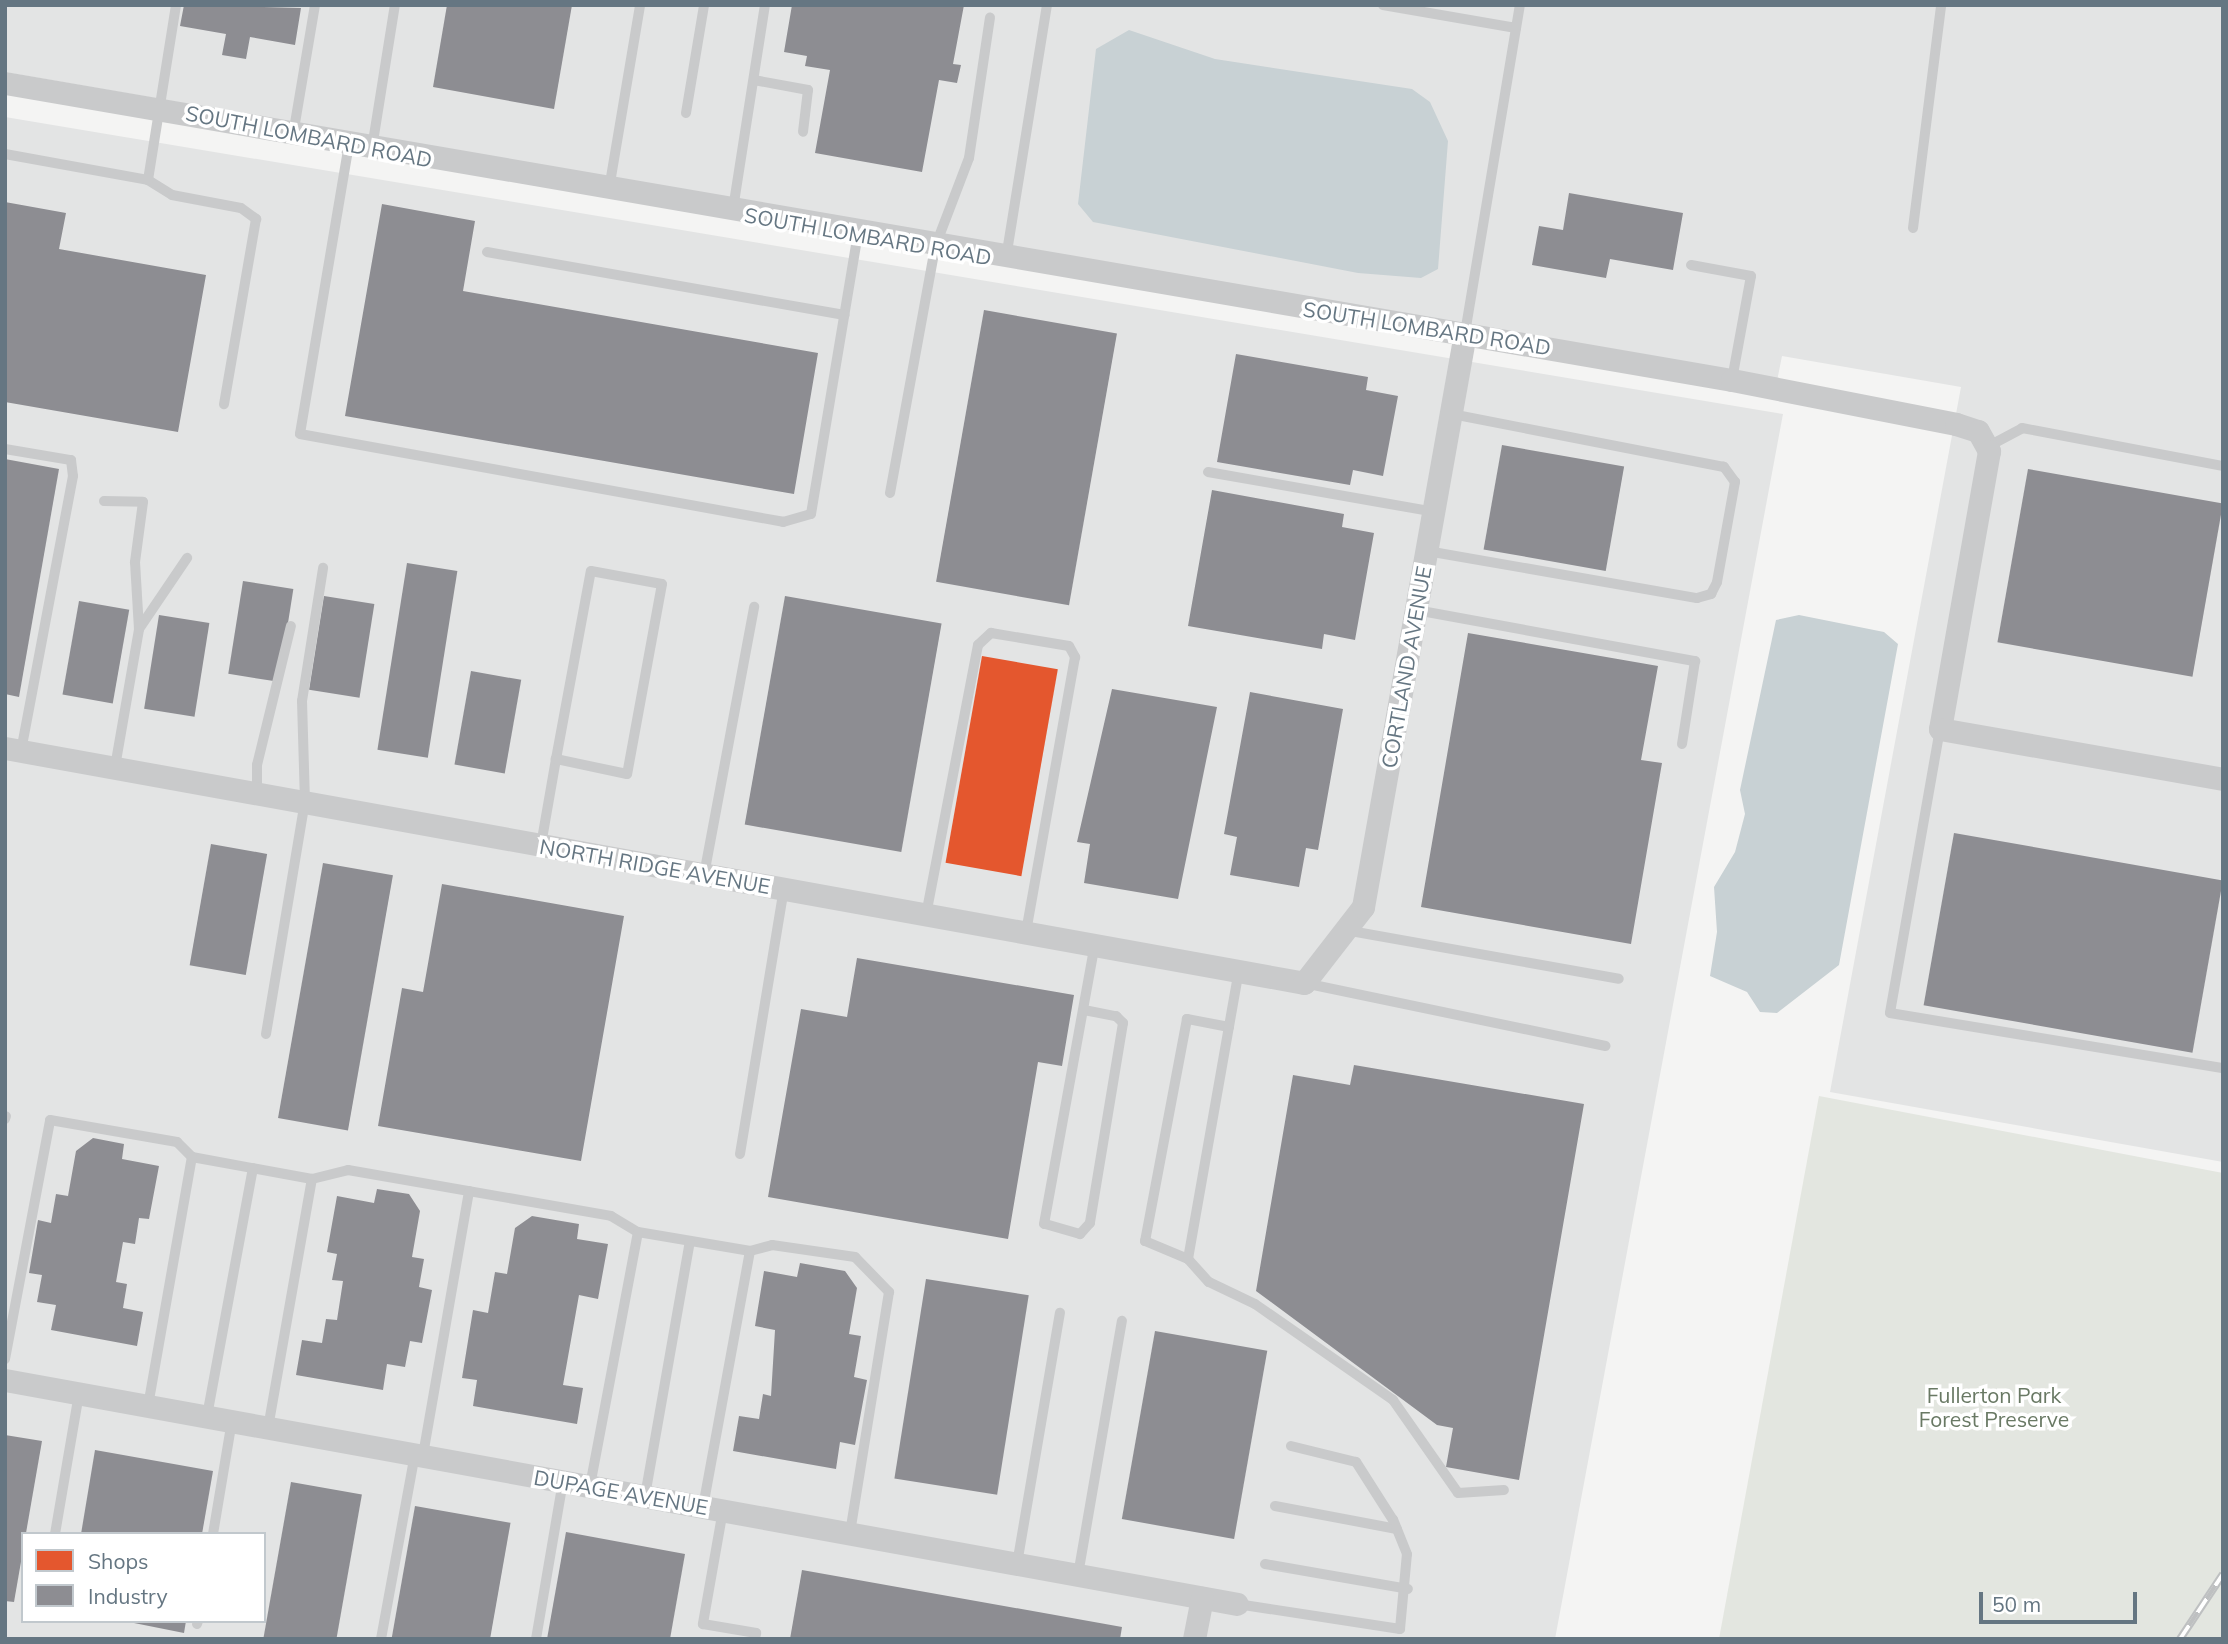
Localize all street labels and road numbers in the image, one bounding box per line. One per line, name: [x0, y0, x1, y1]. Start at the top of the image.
street label: SOUTH LOMBARD ROAD: [184, 100, 434, 172]
street label: SOUTH LOMBARD ROAD: [742, 202, 994, 270]
street label: SOUTH LOMBARD ROAD: [1301, 296, 1553, 360]
street label: CORTLAND AVENUE: [1376, 564, 1436, 770]
street label: NORTH RIDGE AVENUE: [538, 833, 772, 899]
street label: DUPAGE AVENUE: [532, 1464, 710, 1520]

